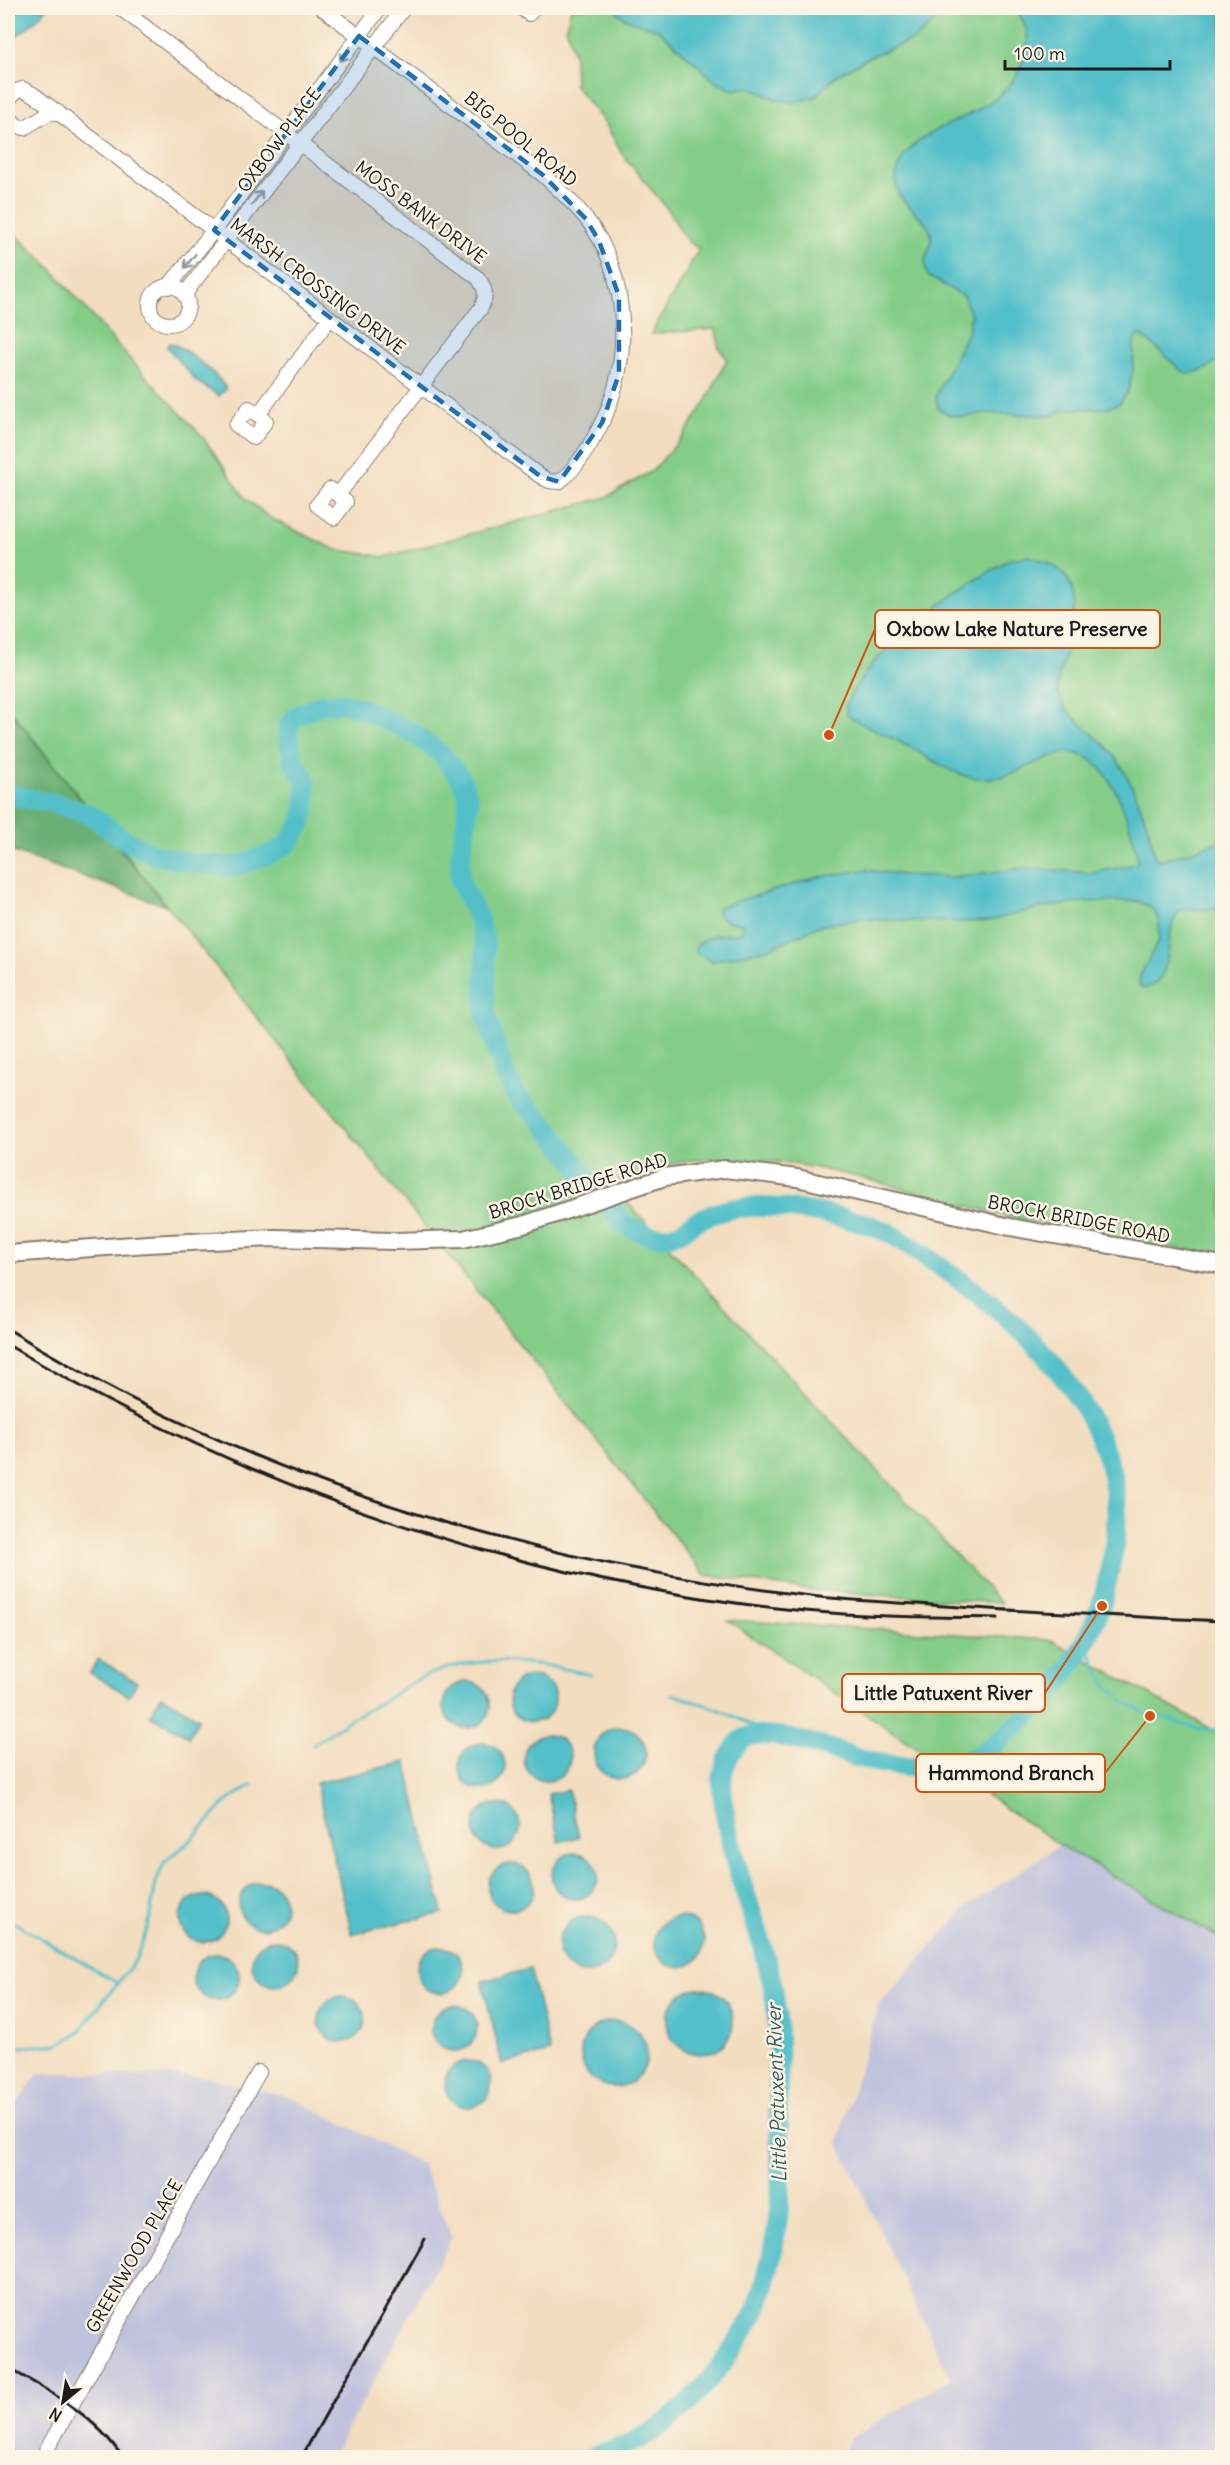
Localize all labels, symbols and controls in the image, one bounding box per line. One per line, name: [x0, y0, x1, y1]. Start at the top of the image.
scale bar: [1005, 33, 1170, 71]
text: 100 m: [1014, 42, 1065, 65]
one-way arrow: [338, 46, 351, 62]
street label: OXBOW PLACE: [232, 83, 326, 197]
street label: BIG POOL ROAD: [460, 86, 582, 192]
street label: MOSS BANK DRIVE: [351, 155, 491, 269]
one-way arrow: [251, 191, 264, 207]
street label: MARSH CROSSING DRIVE: [226, 213, 410, 359]
one-way arrow: [183, 252, 196, 268]
callout: Oxbow Lake Nature Preserve: [875, 610, 1160, 648]
text: Oxbow Lake Nature Preserve: [886, 616, 1148, 641]
street label: BROCK BRIDGE ROAD: [486, 1148, 670, 1224]
street label: BROCK BRIDGE ROAD: [986, 1190, 1172, 1248]
callout: Little Patuxent River: [842, 1674, 1045, 1712]
text: Little Patuxent River: [854, 1680, 1033, 1705]
callout: Hammond Branch: [916, 1754, 1105, 1792]
text: Hammond Branch: [928, 1760, 1094, 1785]
water label: Little Patuxent River: [760, 2000, 792, 2183]
street label: GREENWOOD PLACE: [81, 2175, 187, 2337]
north arrow: [33, 2372, 93, 2432]
text: N: [46, 2404, 65, 2426]

